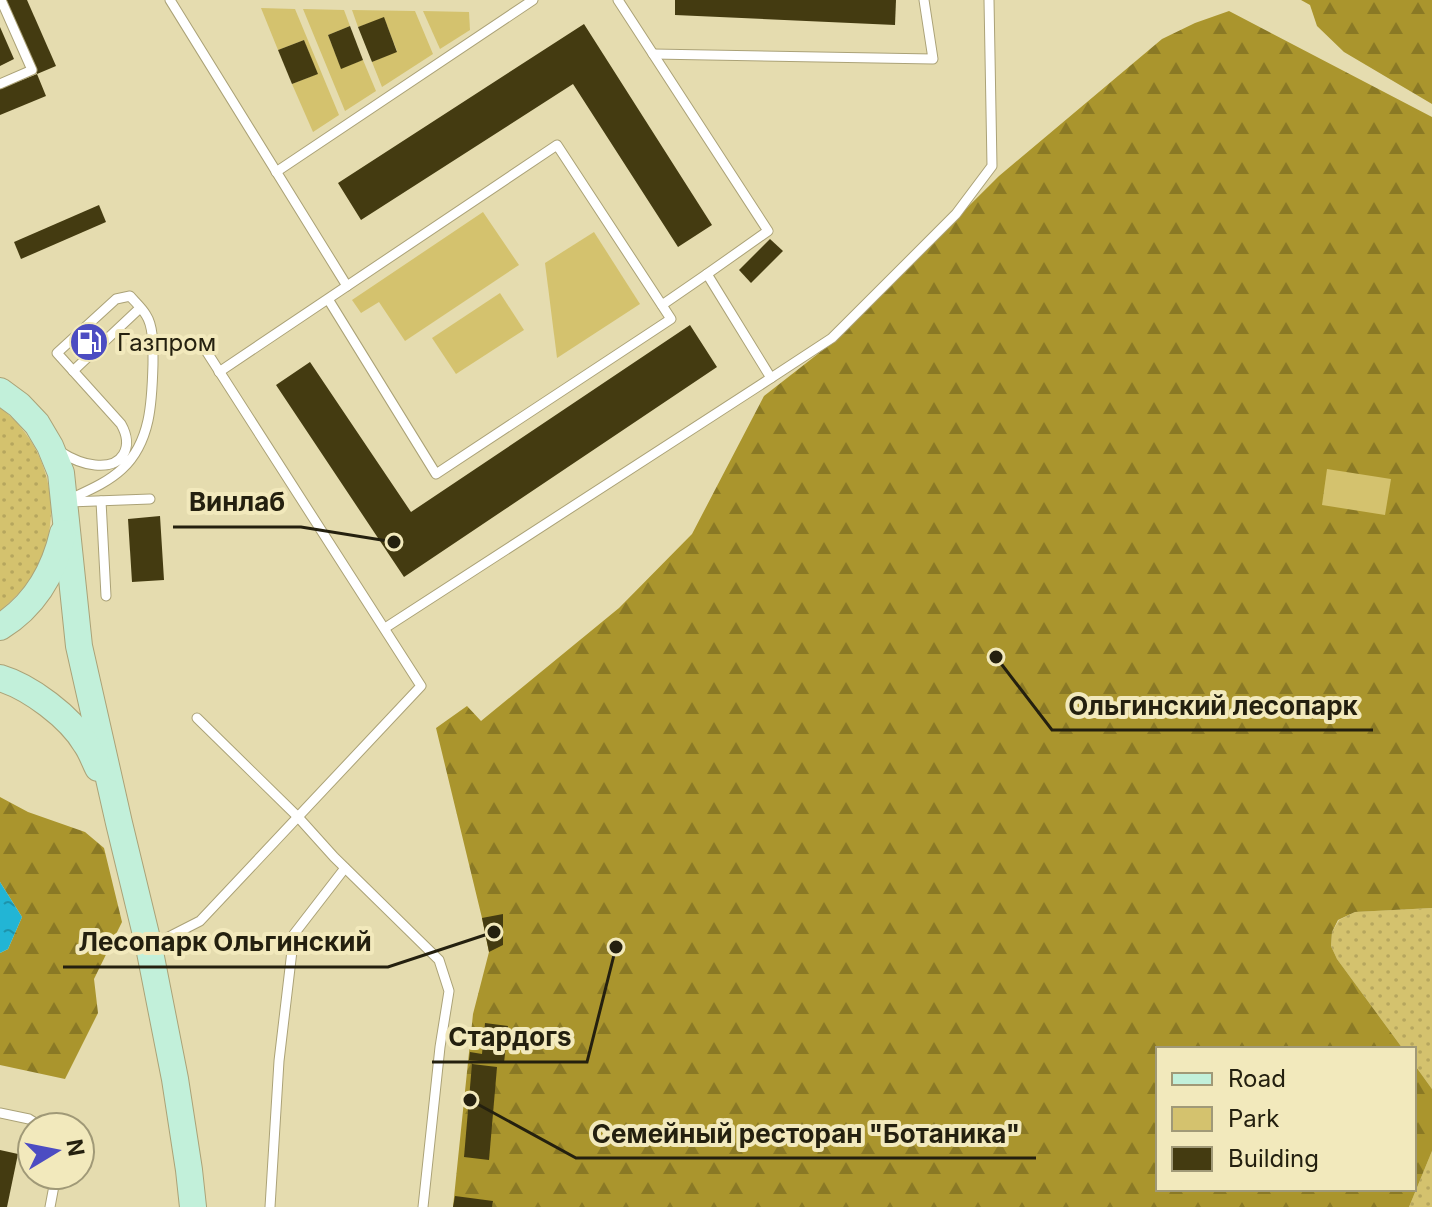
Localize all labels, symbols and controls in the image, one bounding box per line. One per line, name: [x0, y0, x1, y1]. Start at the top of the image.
fuel station icon: Газпром: [68, 321, 110, 363]
place label: Газпром: [117, 328, 216, 357]
callout: Винлаб: [173, 477, 301, 527]
text: Винлаб: [189, 486, 285, 517]
callout: Ольгинский лесопарк: [1052, 680, 1373, 730]
text: Ольгинский лесопарк: [1068, 690, 1359, 721]
callout: Лесопарк Ольгинский: [63, 917, 388, 967]
text: Лесопарк Ольгинский: [78, 926, 372, 957]
callout: Стардогs: [432, 1012, 587, 1062]
text: Стардогs: [448, 1021, 572, 1052]
legend: [1156, 1047, 1416, 1191]
text: Road: [1228, 1064, 1286, 1093]
text: Park: [1228, 1104, 1279, 1133]
callout: Семейный ресторан "Ботаника": [576, 1108, 1036, 1158]
north arrow: [16, 1111, 96, 1191]
text: Семейный ресторан "Ботаника": [592, 1118, 1020, 1149]
text: N: [61, 1137, 90, 1158]
text: Building: [1228, 1144, 1319, 1173]

